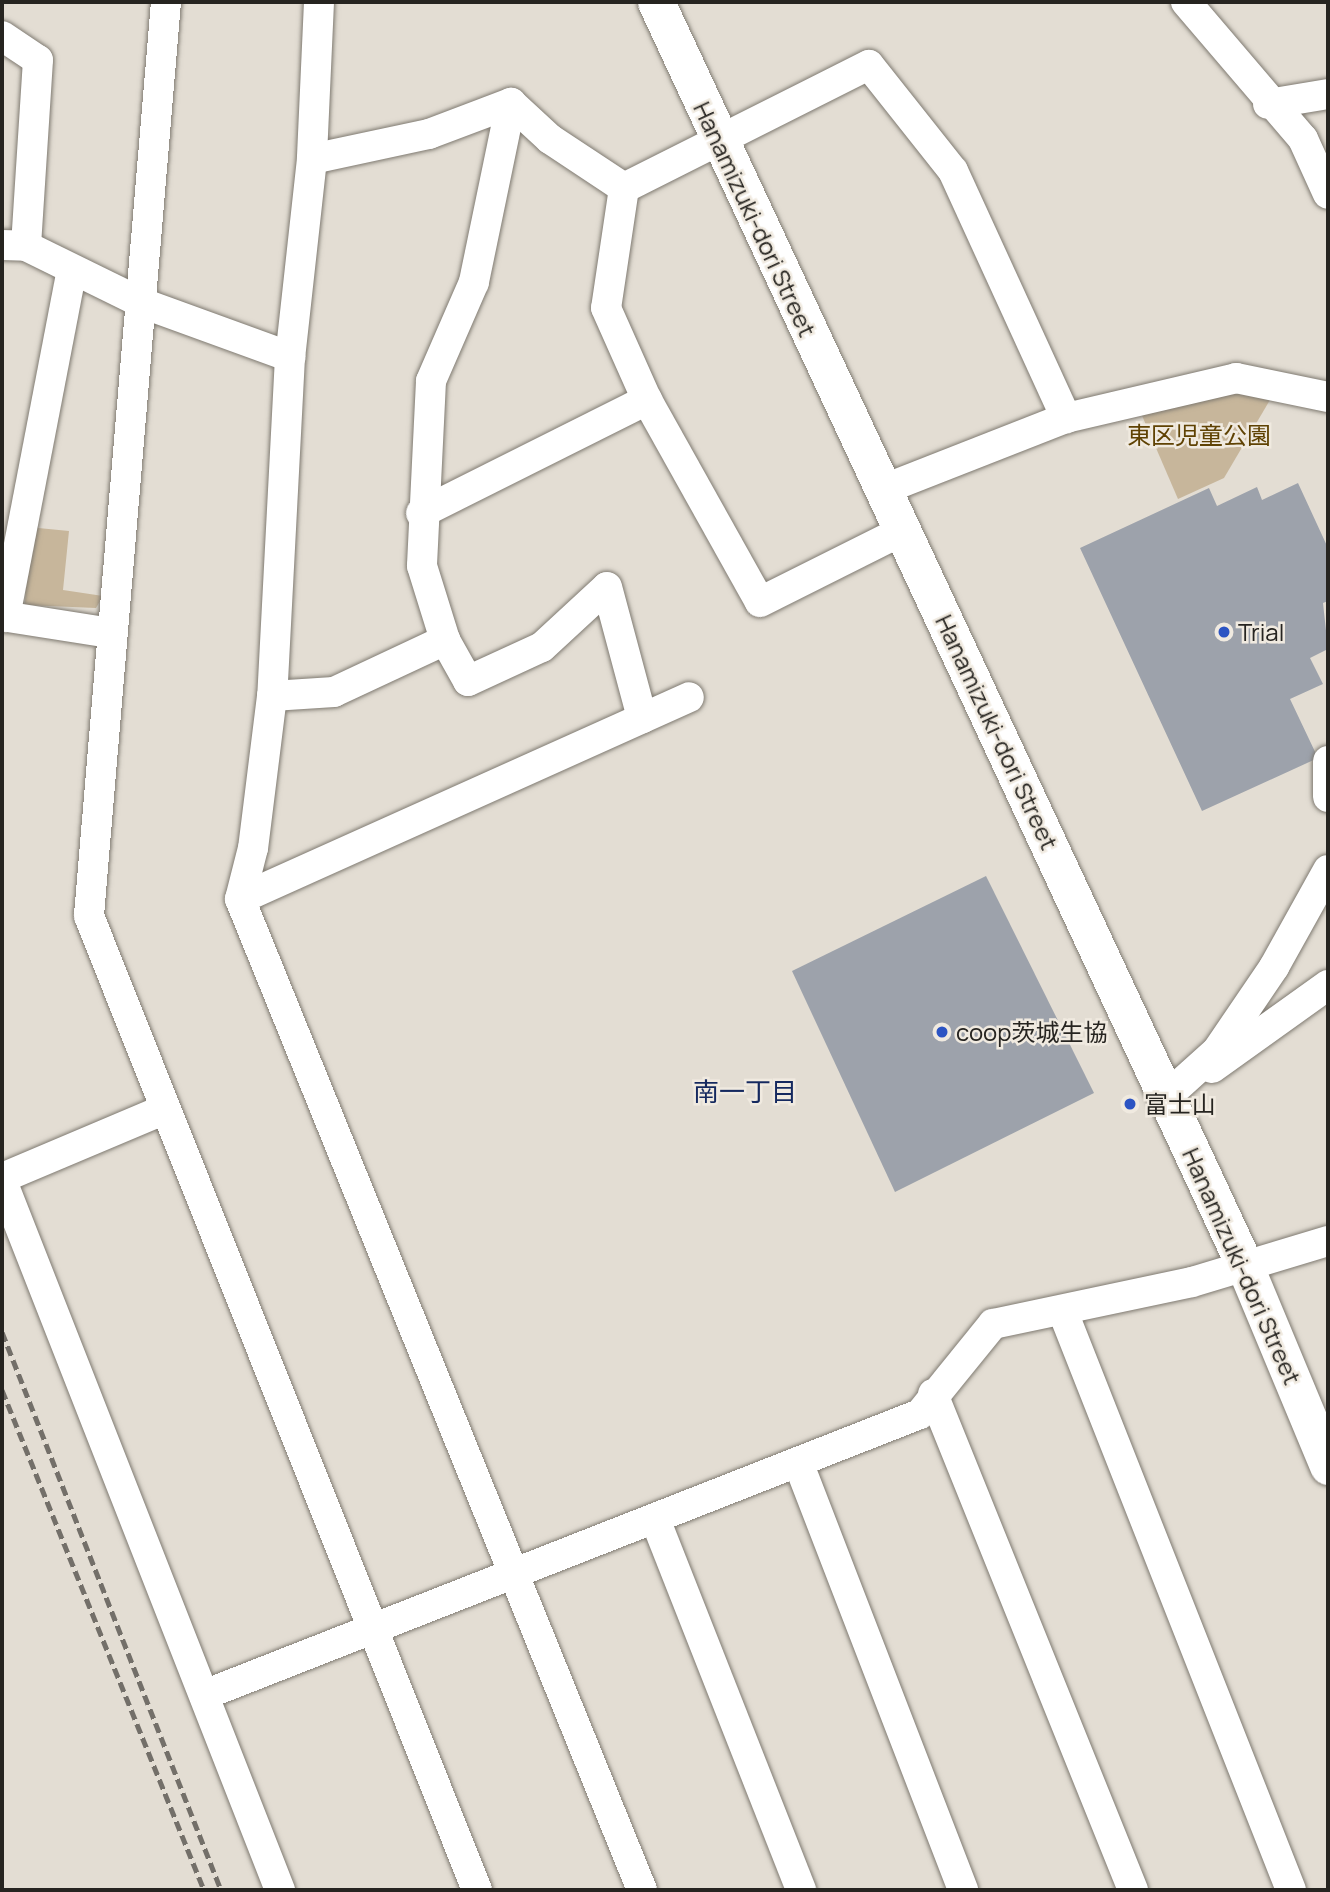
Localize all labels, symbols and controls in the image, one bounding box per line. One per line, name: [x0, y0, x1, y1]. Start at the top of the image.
street label: Hanamizuki-dori Street: [688, 97, 822, 341]
park label: 東区児童公園: [1127, 421, 1271, 449]
street label: Hanamizuki-dori Street: [930, 610, 1064, 854]
place label: Trial: [1238, 618, 1284, 646]
marker: Trial: [1216, 624, 1232, 640]
place label: coop茨城生協: [956, 1018, 1108, 1046]
marker: coop茨城生協: [934, 1024, 950, 1040]
district label: 南一丁目: [693, 1076, 797, 1108]
place label: 富士山: [1144, 1090, 1216, 1118]
marker: 富士山: [1122, 1096, 1138, 1112]
street label: Hanamizuki-dori Street: [1177, 1143, 1307, 1389]

